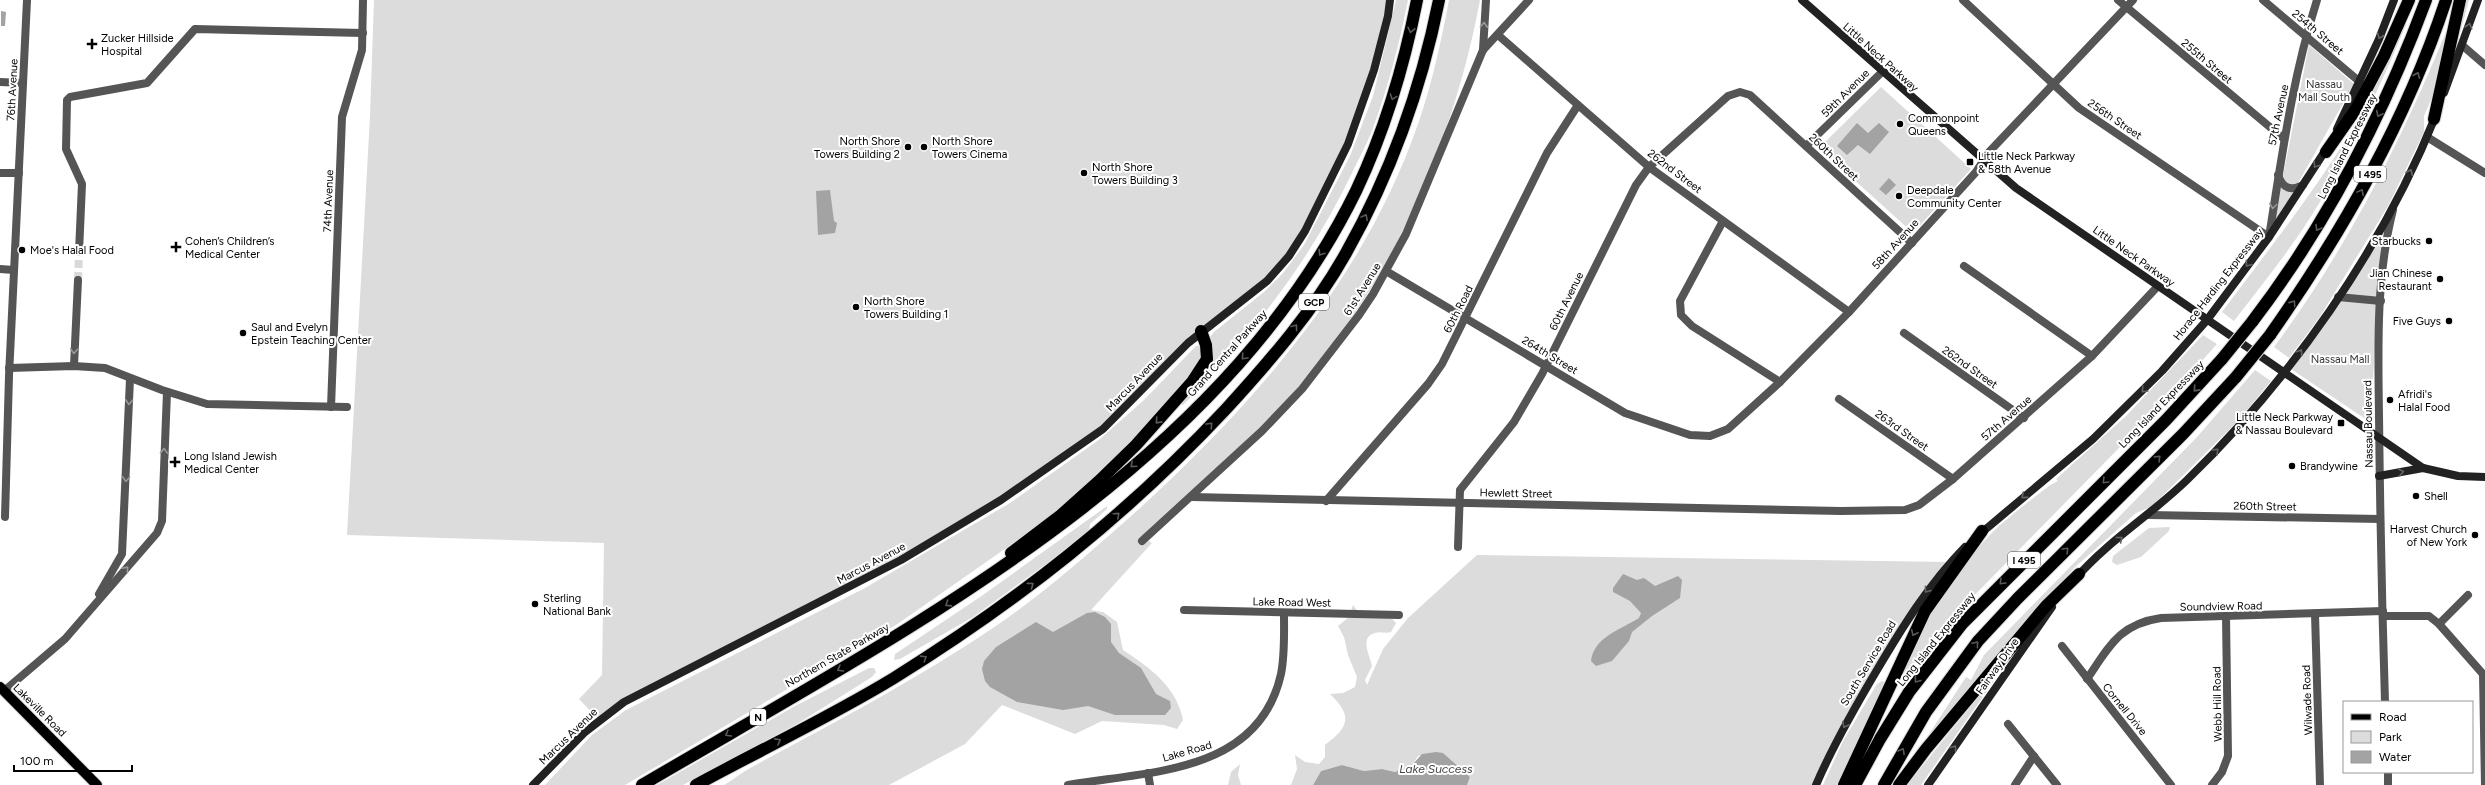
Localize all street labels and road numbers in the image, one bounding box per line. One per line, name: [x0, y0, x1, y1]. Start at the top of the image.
street label: 254th Street: [2289, 7, 2346, 58]
street label: Little Neck Parkway: [1840, 20, 1921, 95]
street label: 255th Street: [2179, 36, 2235, 86]
street label: 76th Avenue: [4, 59, 21, 122]
street label: 59th Avenue: [1819, 67, 1872, 120]
street label: 57th Avenue: [2266, 83, 2291, 147]
street label: Long Island Expressway: [2315, 91, 2380, 201]
street label: 256th Street: [2085, 97, 2144, 142]
street label: 260th Street: [1806, 131, 1861, 184]
street label: 262nd Street: [1645, 147, 1704, 196]
road number: I 495: [2354, 166, 2386, 182]
street label: 74th Avenue: [321, 169, 336, 233]
street label: 58th Avenue: [1869, 216, 1921, 272]
street label: Little Neck Parkway: [2090, 223, 2177, 290]
street label: Horace Harding Expressway: [2171, 226, 2266, 343]
street label: 61st Avenue: [1341, 260, 1384, 318]
street label: 60th Avenue: [1547, 270, 1586, 333]
street label: 60th Road: [1441, 283, 1476, 335]
road number: GCP: [1299, 294, 1329, 310]
street label: Grand Central Parkway: [1185, 307, 1270, 399]
street label: 264th Street: [1519, 334, 1580, 377]
street label: 262nd Street: [1940, 344, 2000, 391]
street label: Marcus Avenue: [1103, 351, 1165, 414]
street label: Long Island Expressway: [2116, 358, 2207, 451]
street label: Nassau Boulevard: [2361, 380, 2376, 468]
street label: 57th Avenue: [1978, 393, 2034, 444]
street label: 263rd Street: [1873, 407, 1931, 454]
street label: Hewlett Street: [1479, 486, 1553, 501]
street label: 260th Street: [2233, 499, 2297, 514]
street label: Marcus Avenue: [835, 540, 908, 587]
road number: I 495: [2008, 552, 2040, 568]
street label: Long Island Expressway: [1895, 590, 1978, 689]
street label: Lake Road West: [1253, 595, 1331, 610]
street label: Soundview Road: [2180, 599, 2262, 614]
street label: South Service Road: [1838, 618, 1899, 708]
street label: Northern State Parkway: [783, 620, 892, 690]
street label: Fairway Drive: [1973, 636, 2022, 697]
street label: Wilwade Road: [2300, 665, 2315, 735]
street label: Webb Hill Road: [2210, 666, 2225, 742]
street label: Lakeville Road: [10, 681, 69, 740]
street label: Cornell Drive: [2100, 681, 2150, 738]
street label: Marcus Avenue: [537, 705, 600, 767]
road number: N: [750, 709, 766, 725]
street label: Lake Road: [1161, 738, 1213, 765]

